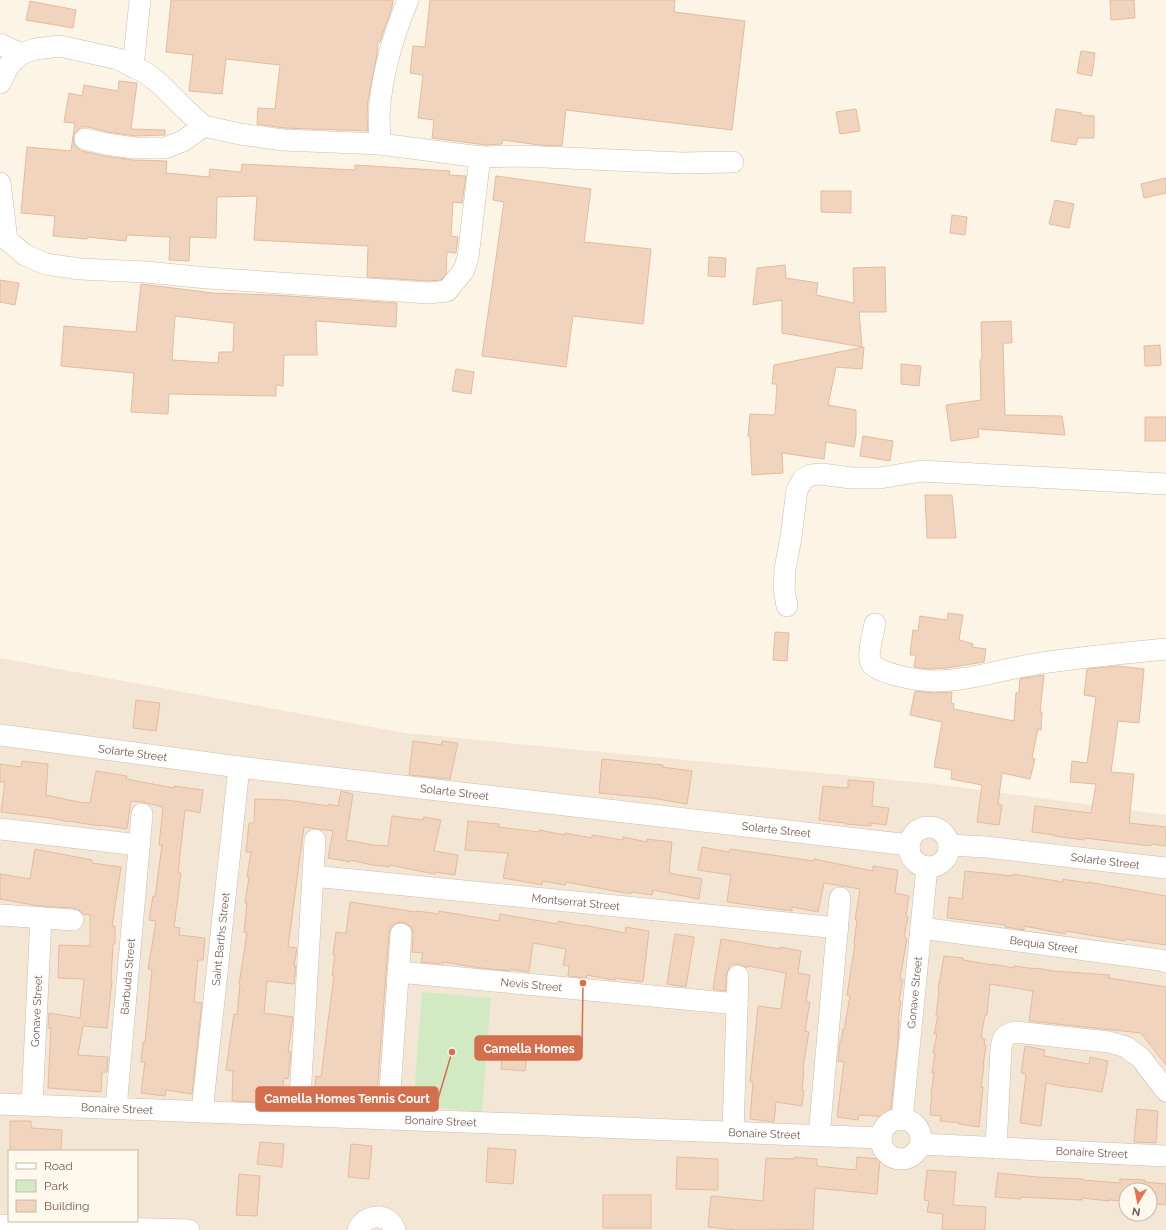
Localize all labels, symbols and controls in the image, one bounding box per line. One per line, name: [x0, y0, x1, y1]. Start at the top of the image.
street label: Solarte Street: [97, 742, 168, 764]
street label: Solarte Street: [419, 782, 490, 803]
street label: Solarte Street: [741, 820, 812, 841]
street label: Solarte Street: [1070, 851, 1141, 872]
street label: Saint Barths Street: [210, 891, 233, 986]
street label: Montserrat Street: [531, 892, 621, 913]
street label: Bequia Street: [1009, 934, 1079, 956]
street label: Barbuda Street: [118, 937, 138, 1015]
street label: Gonave Street: [905, 956, 925, 1029]
street label: Gonave Street: [29, 974, 45, 1047]
street label: Nevis Street: [500, 976, 563, 994]
callout: Camella Homes: [475, 1036, 582, 1060]
text: Camella Homes: [483, 1042, 575, 1056]
callout: Camella Homes Tennis Court: [256, 1087, 438, 1111]
text: Camella Homes Tennis Court: [264, 1092, 430, 1106]
street label: Bonaire Street: [81, 1101, 154, 1117]
street label: Bonaire Street: [404, 1114, 477, 1129]
street label: Bonaire Street: [728, 1126, 801, 1142]
street label: Bonaire Street: [1055, 1145, 1128, 1161]
legend: [8, 1150, 138, 1222]
text: Road: [44, 1159, 73, 1173]
text: Park: [44, 1179, 69, 1193]
north arrow: [1118, 1182, 1158, 1222]
text: Building: [44, 1199, 90, 1213]
text: N: [1131, 1204, 1142, 1218]

